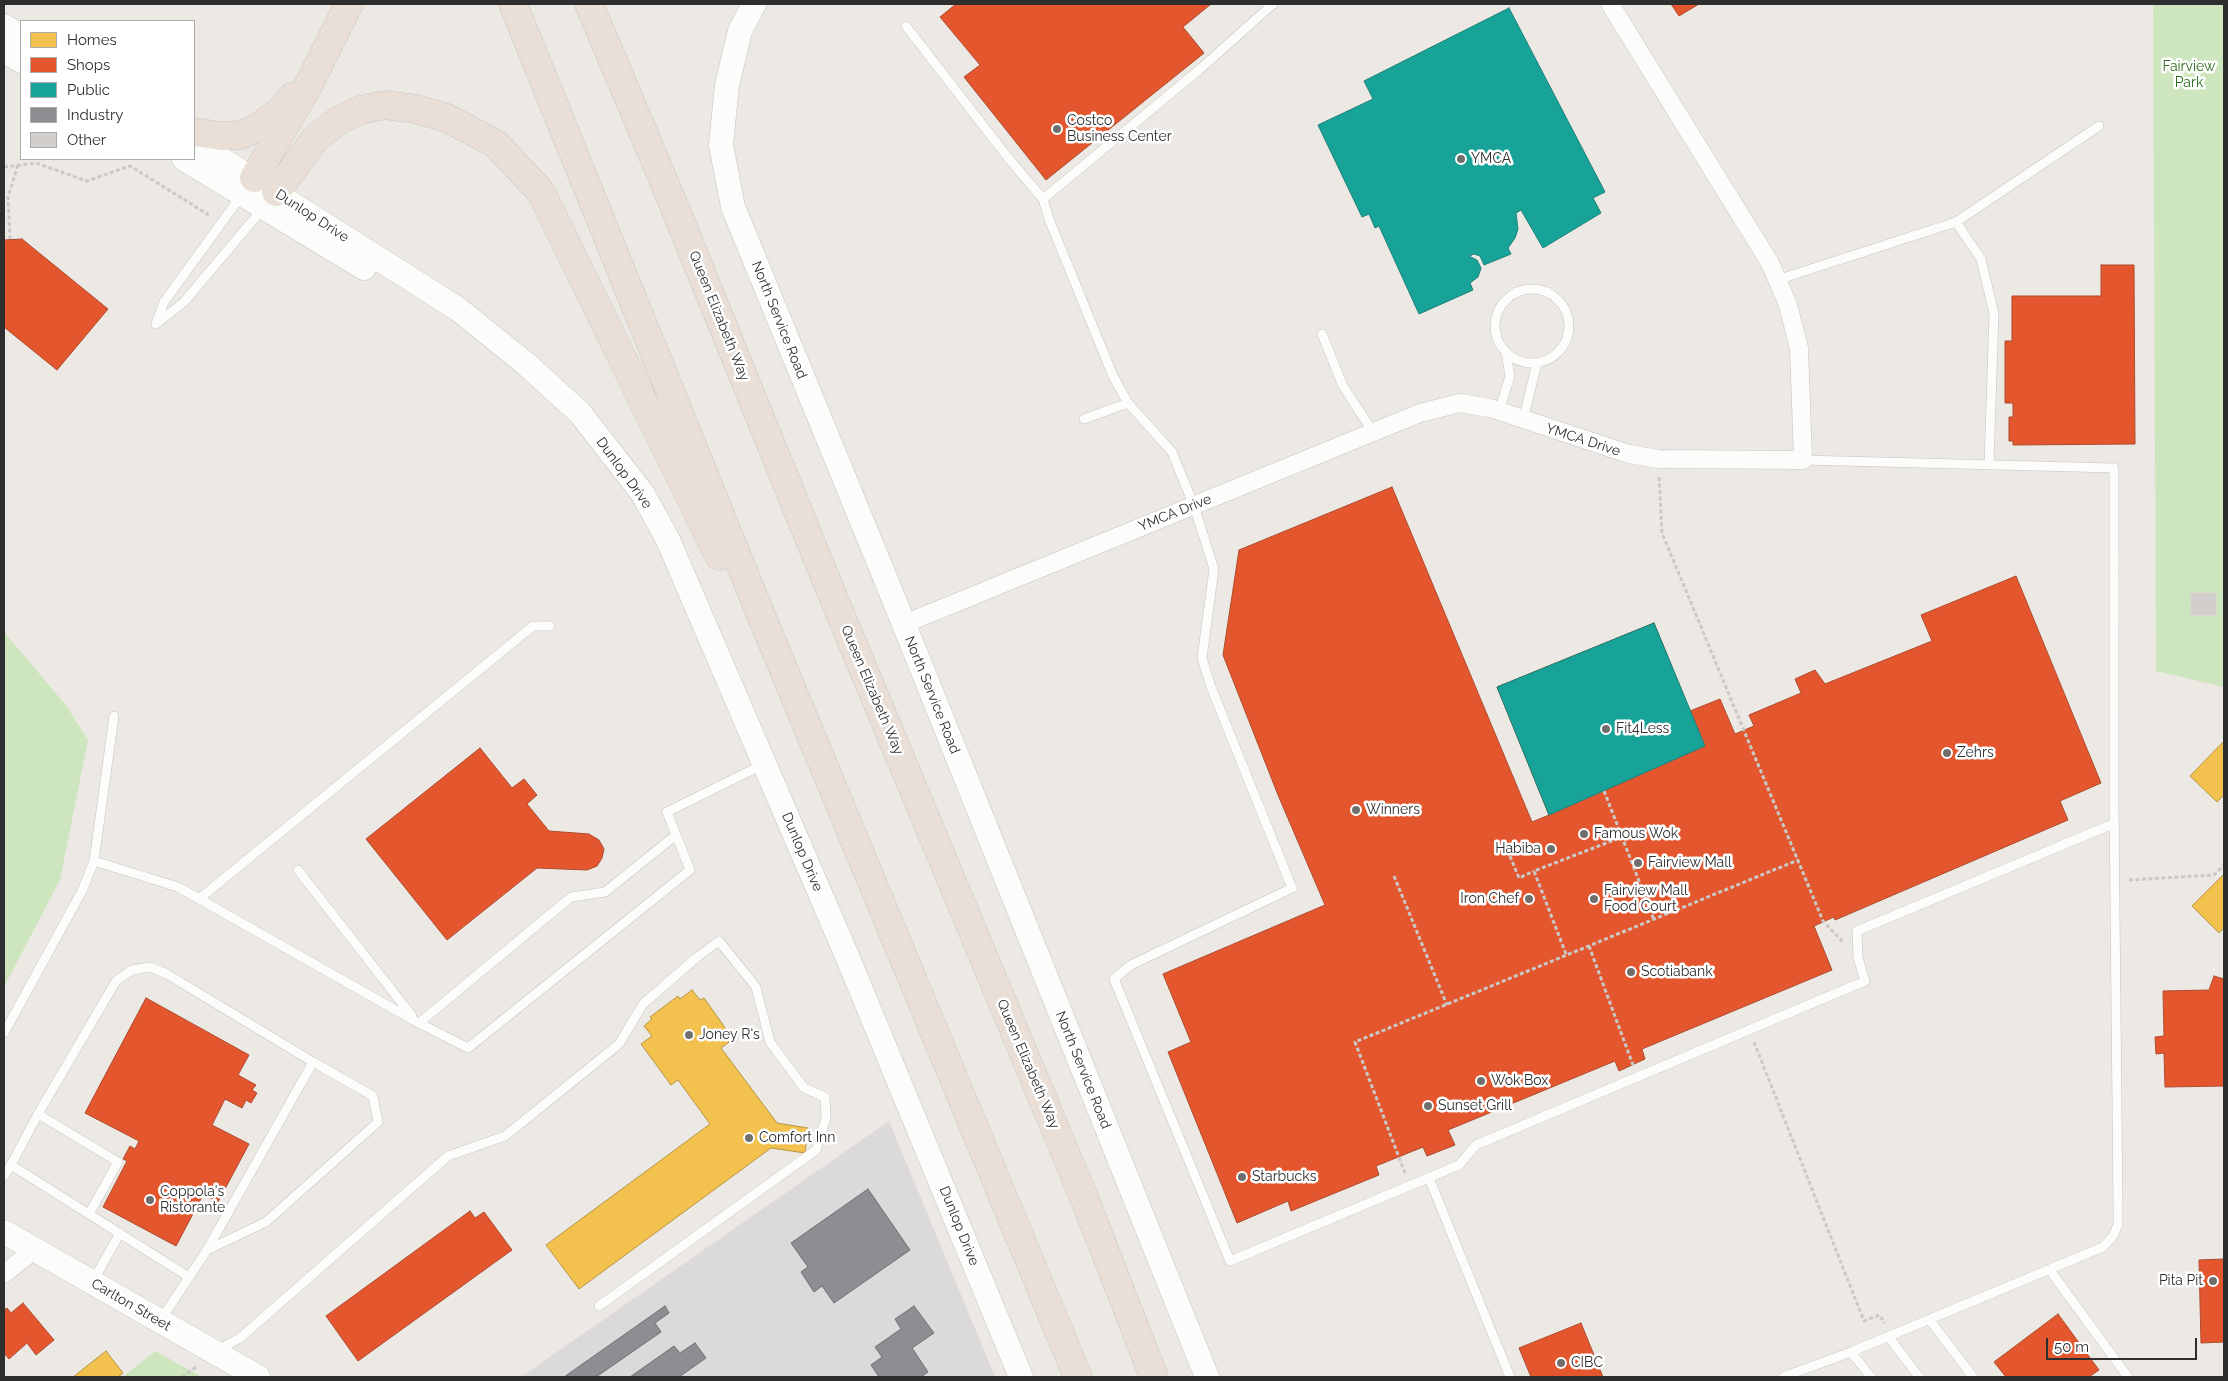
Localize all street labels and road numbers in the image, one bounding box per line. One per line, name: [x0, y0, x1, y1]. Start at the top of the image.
street label: Dunlop Drive: [272, 186, 352, 246]
street label: Queen Elizabeth Way: [685, 248, 753, 384]
street label: North Service Road: [748, 259, 810, 381]
street label: YMCA Drive: [1544, 420, 1622, 460]
street label: Dunlop Drive: [592, 434, 656, 512]
street label: YMCA Drive: [1136, 491, 1214, 535]
street label: Queen Elizabeth Way: [837, 623, 907, 757]
street label: North Service Road: [901, 634, 963, 756]
street label: Dunlop Drive: [778, 810, 826, 894]
street label: Queen Elizabeth Way: [993, 997, 1063, 1131]
street label: North Service Road: [1052, 1009, 1114, 1131]
street label: Dunlop Drive: [935, 1184, 983, 1268]
street label: Carlton Street: [88, 1275, 174, 1335]

